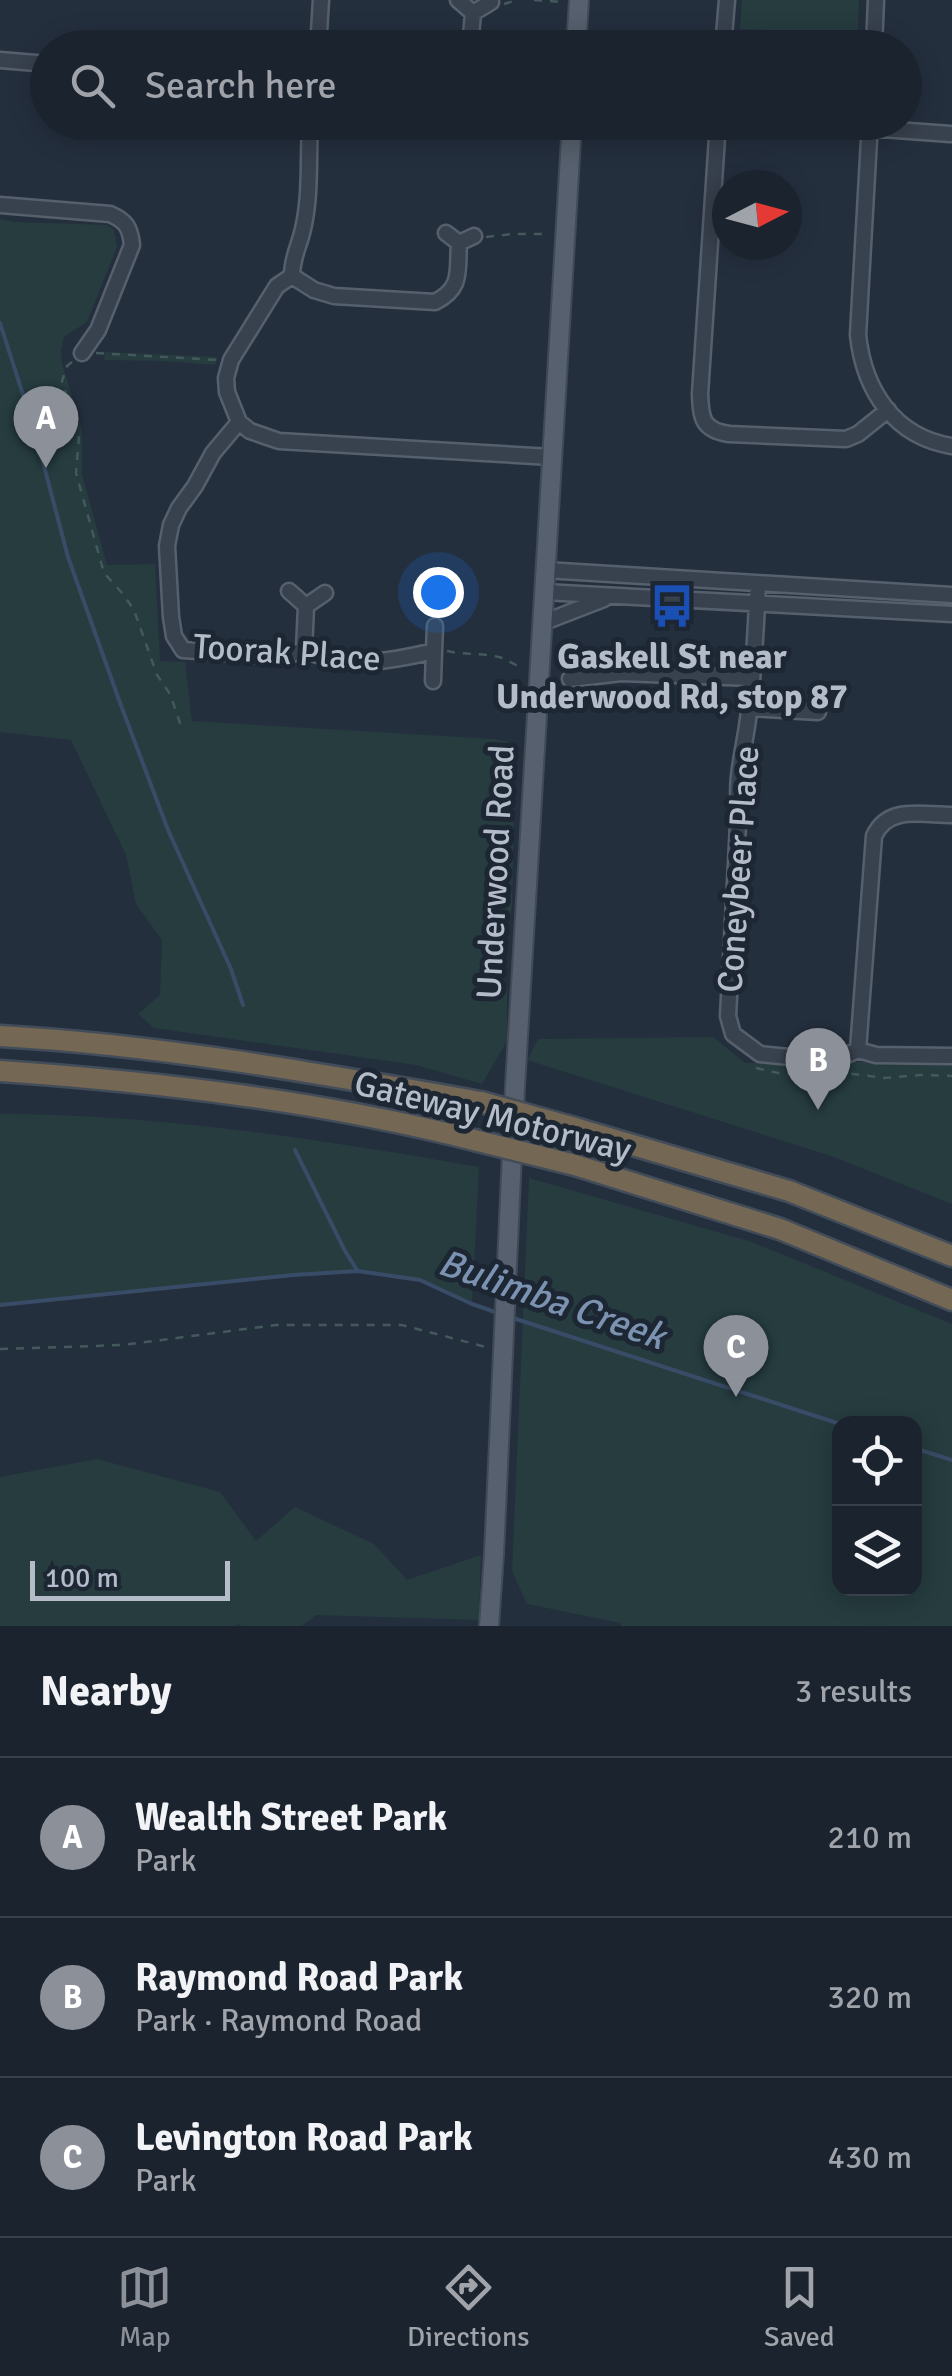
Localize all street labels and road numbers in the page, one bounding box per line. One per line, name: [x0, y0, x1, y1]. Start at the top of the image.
street label: Toorak Place: [192, 624, 382, 681]
street label: Underwood Road: [467, 744, 524, 1000]
street label: Coneybeer Place: [708, 744, 769, 994]
street label: Gateway Motorway: [350, 1061, 636, 1172]

